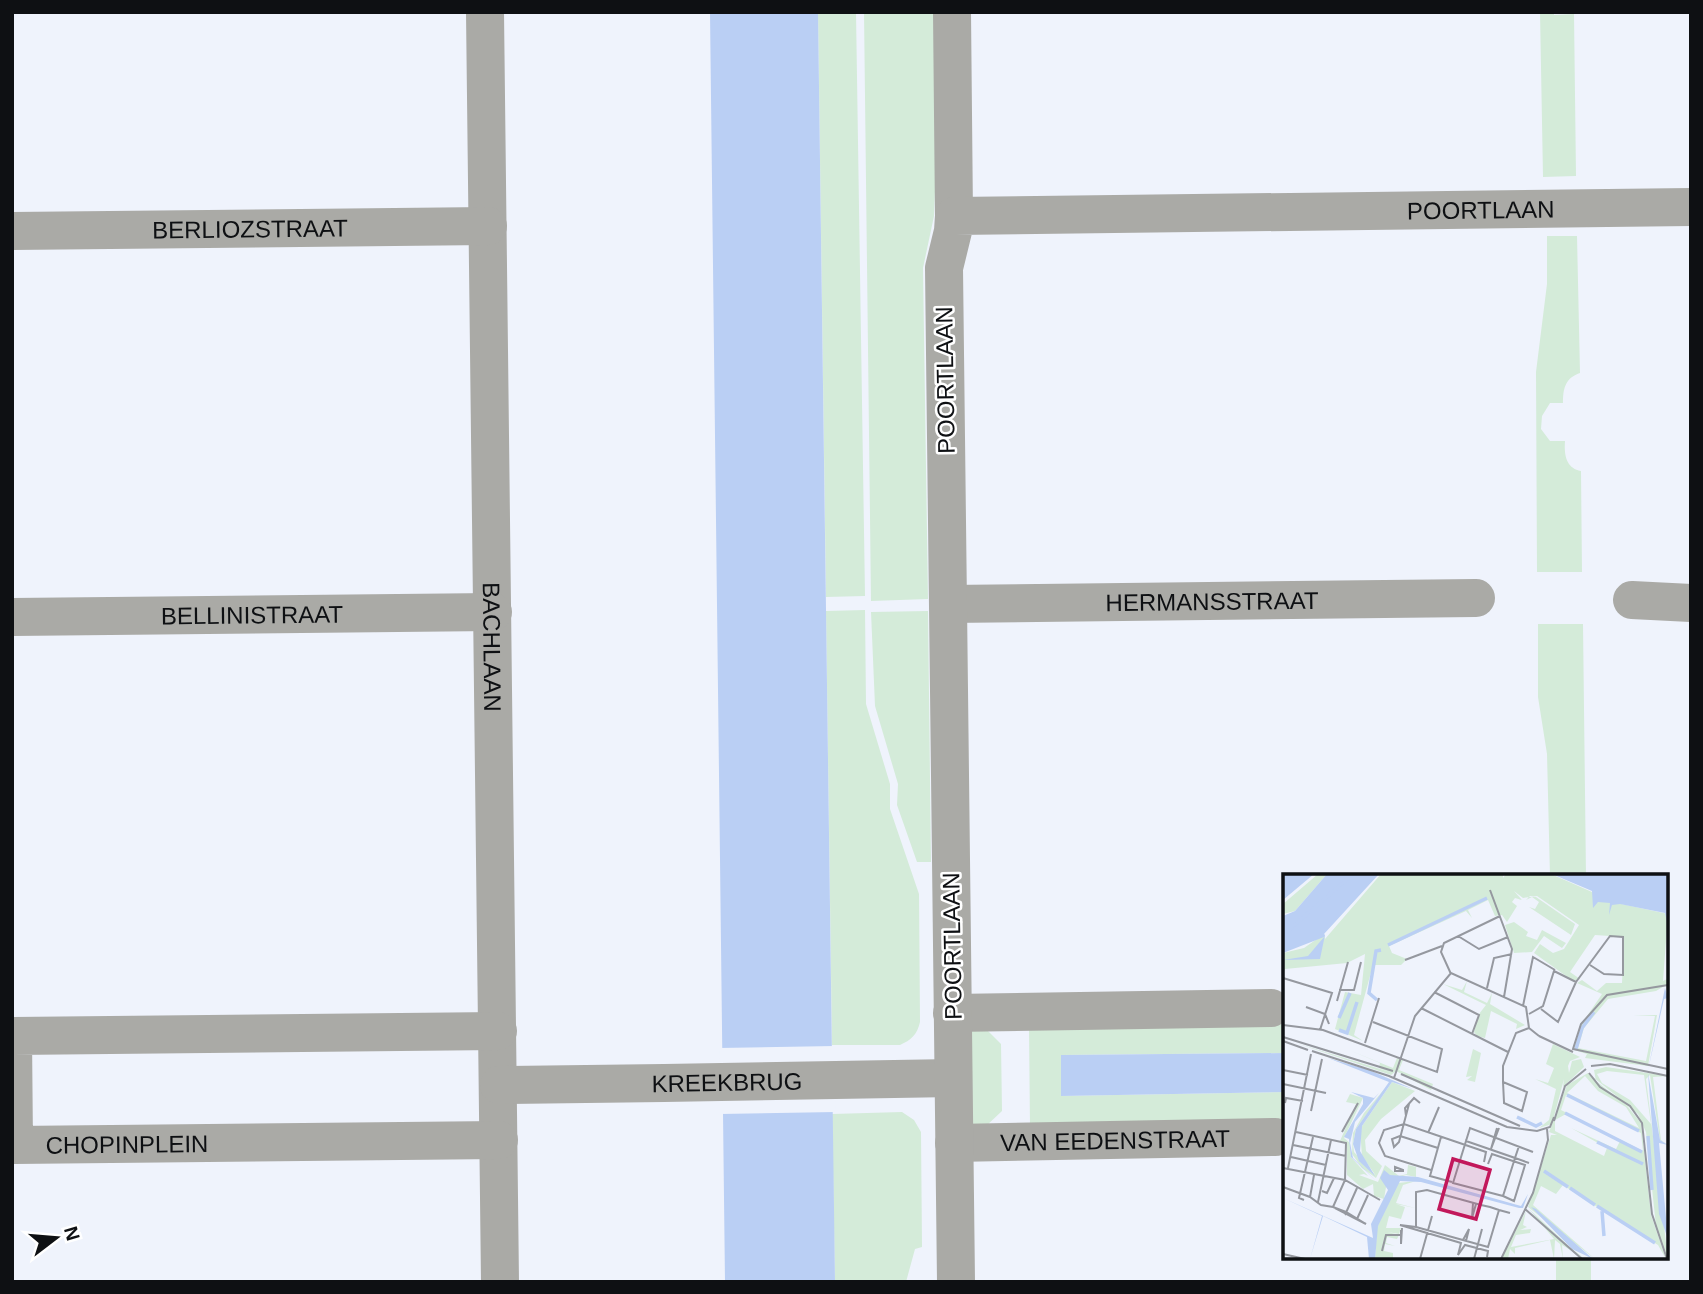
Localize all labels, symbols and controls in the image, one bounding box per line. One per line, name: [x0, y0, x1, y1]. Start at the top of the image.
street label: POORTLAAN: [1407, 195, 1555, 224]
street label: BERLIOZSTRAAT: [152, 214, 348, 243]
street label: POORTLAAN: [930, 306, 960, 454]
street label: BACHLAAN: [478, 582, 507, 712]
street label: HERMANSSTRAAT: [1105, 586, 1319, 616]
street label: BELLINISTRAAT: [161, 600, 344, 629]
street label: POORTLAAN: [937, 872, 967, 1020]
inset map: [1283, 874, 1668, 1259]
street label: KREEKBRUG: [651, 1067, 803, 1097]
street label: VAN EEDENSTRAAT: [1000, 1124, 1231, 1156]
street label: CHOPINPLEIN: [45, 1129, 208, 1158]
north arrow: [21, 1203, 91, 1273]
text: N: [60, 1224, 84, 1243]

